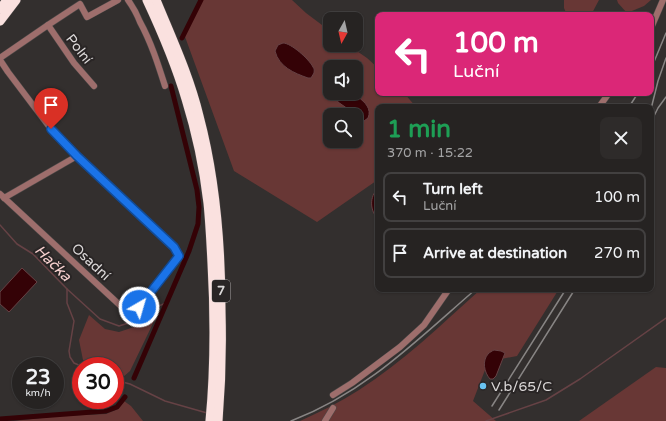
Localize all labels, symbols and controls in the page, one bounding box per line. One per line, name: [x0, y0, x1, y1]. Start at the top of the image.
north arrow: [323, 12, 363, 52]
map controls: [323, 12, 363, 148]
text: 100 m: [453, 26, 539, 60]
icon: left: [387, 28, 439, 80]
street label: Polní: [62, 31, 96, 68]
button: sound: [323, 60, 363, 100]
text: Luční: [453, 60, 499, 82]
pin: [34, 88, 68, 129]
icon: arrive: [40, 94, 62, 116]
button: search: [323, 108, 363, 148]
text: 1 min: [387, 115, 451, 144]
button: close: [600, 117, 642, 159]
text: 370 m · 15:22: [387, 145, 473, 161]
text: Turn left: [423, 180, 483, 198]
icon: left: [389, 186, 411, 208]
text: 100 m: [594, 188, 640, 206]
text: Luční: [423, 198, 457, 214]
street label: Osadní: [68, 240, 114, 284]
water label: Hačka: [31, 241, 75, 285]
icon: arrive: [389, 242, 411, 264]
text: Arrive at destination: [423, 244, 567, 262]
text: 270 m: [594, 244, 640, 262]
road number: 7: [212, 280, 230, 302]
position arrow: [118, 286, 160, 328]
speed limit sign: 30: [72, 357, 124, 409]
text: 23: [25, 366, 51, 390]
place label: V.b/65/C: [491, 378, 552, 395]
marker: V.b/65/C: [478, 381, 488, 391]
text: km/h: [25, 387, 51, 399]

